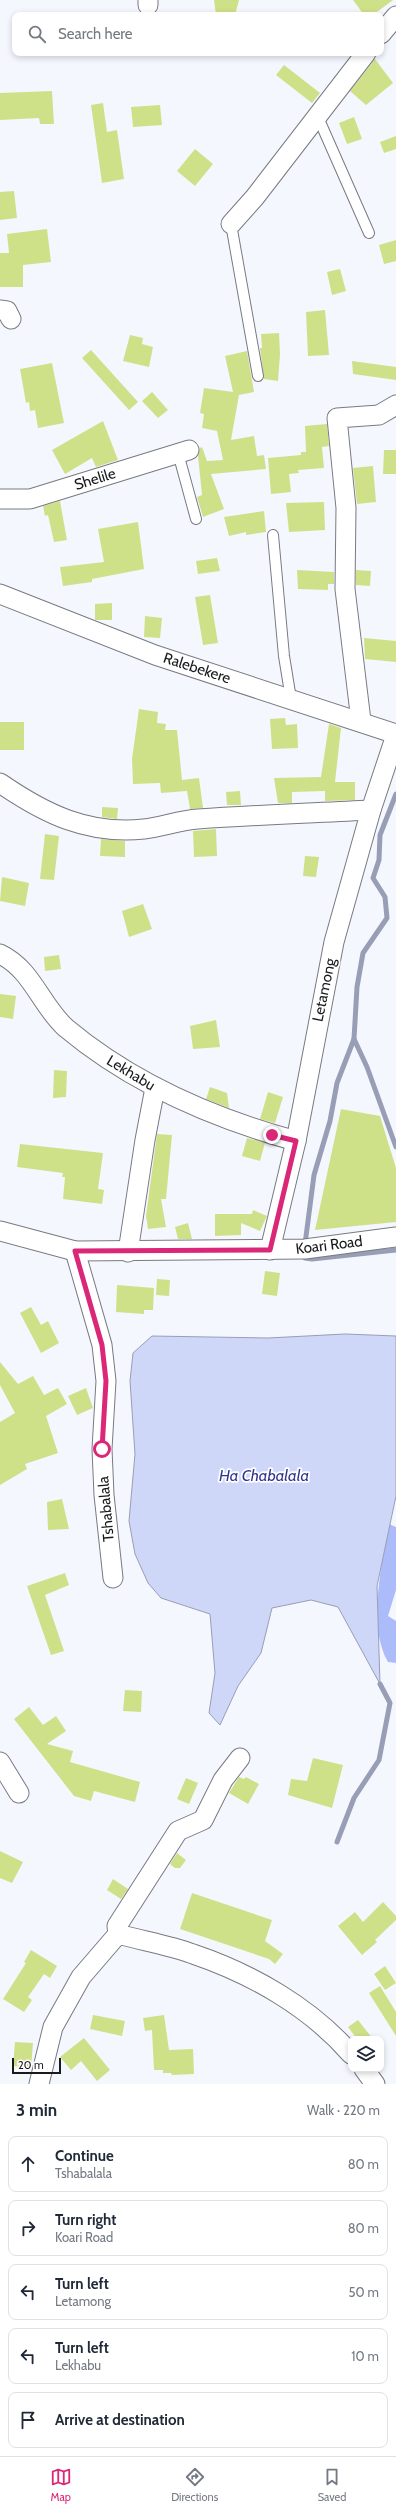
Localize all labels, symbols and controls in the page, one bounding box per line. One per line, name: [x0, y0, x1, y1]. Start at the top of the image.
search box: [12, 12, 384, 56]
icon: search: [26, 23, 48, 45]
text: Search here: [58, 25, 133, 43]
street label: Shelile: [72, 464, 118, 494]
street label: Ralebekere: [161, 649, 233, 687]
street label: Letamong: [308, 956, 340, 1023]
street label: Lekhabu: [104, 1052, 158, 1094]
route end: [263, 1126, 281, 1144]
street label: Koari Road: [295, 1232, 363, 1258]
route start: [93, 1440, 111, 1458]
water label: Ha Chabalala: [219, 1466, 309, 1485]
street label: Tshabalala: [94, 1475, 118, 1542]
map controls: [348, 2036, 384, 2072]
button: layers: [348, 2036, 384, 2072]
scale bar: [12, 2056, 61, 2075]
text: 20 m: [18, 2058, 44, 2072]
text: 3 min: [16, 2100, 57, 2120]
text: Walk · 220 m: [307, 2102, 380, 2118]
text: Continue: [55, 2147, 114, 2165]
icon: ahead: [17, 2153, 39, 2175]
text: 80 m: [348, 2156, 379, 2172]
text: Tshabalala: [55, 2165, 112, 2181]
text: Turn right: [55, 2211, 116, 2229]
icon: right: [17, 2217, 39, 2239]
text: 80 m: [348, 2220, 379, 2236]
text: Koari Road: [55, 2229, 113, 2245]
text: Turn left: [55, 2275, 109, 2293]
icon: left: [17, 2281, 39, 2303]
text: 50 m: [349, 2284, 379, 2300]
text: Letamong: [55, 2293, 111, 2309]
text: Turn left: [55, 2339, 109, 2357]
icon: left: [17, 2345, 39, 2367]
text: 10 m: [351, 2348, 379, 2364]
text: Lekhabu: [55, 2357, 101, 2373]
icon: arrive: [17, 2409, 39, 2431]
text: Arrive at destination: [55, 2411, 185, 2429]
tab: Map: [50, 2466, 72, 2504]
tab: Directions: [171, 2466, 218, 2504]
tab: Saved: [318, 2466, 346, 2504]

